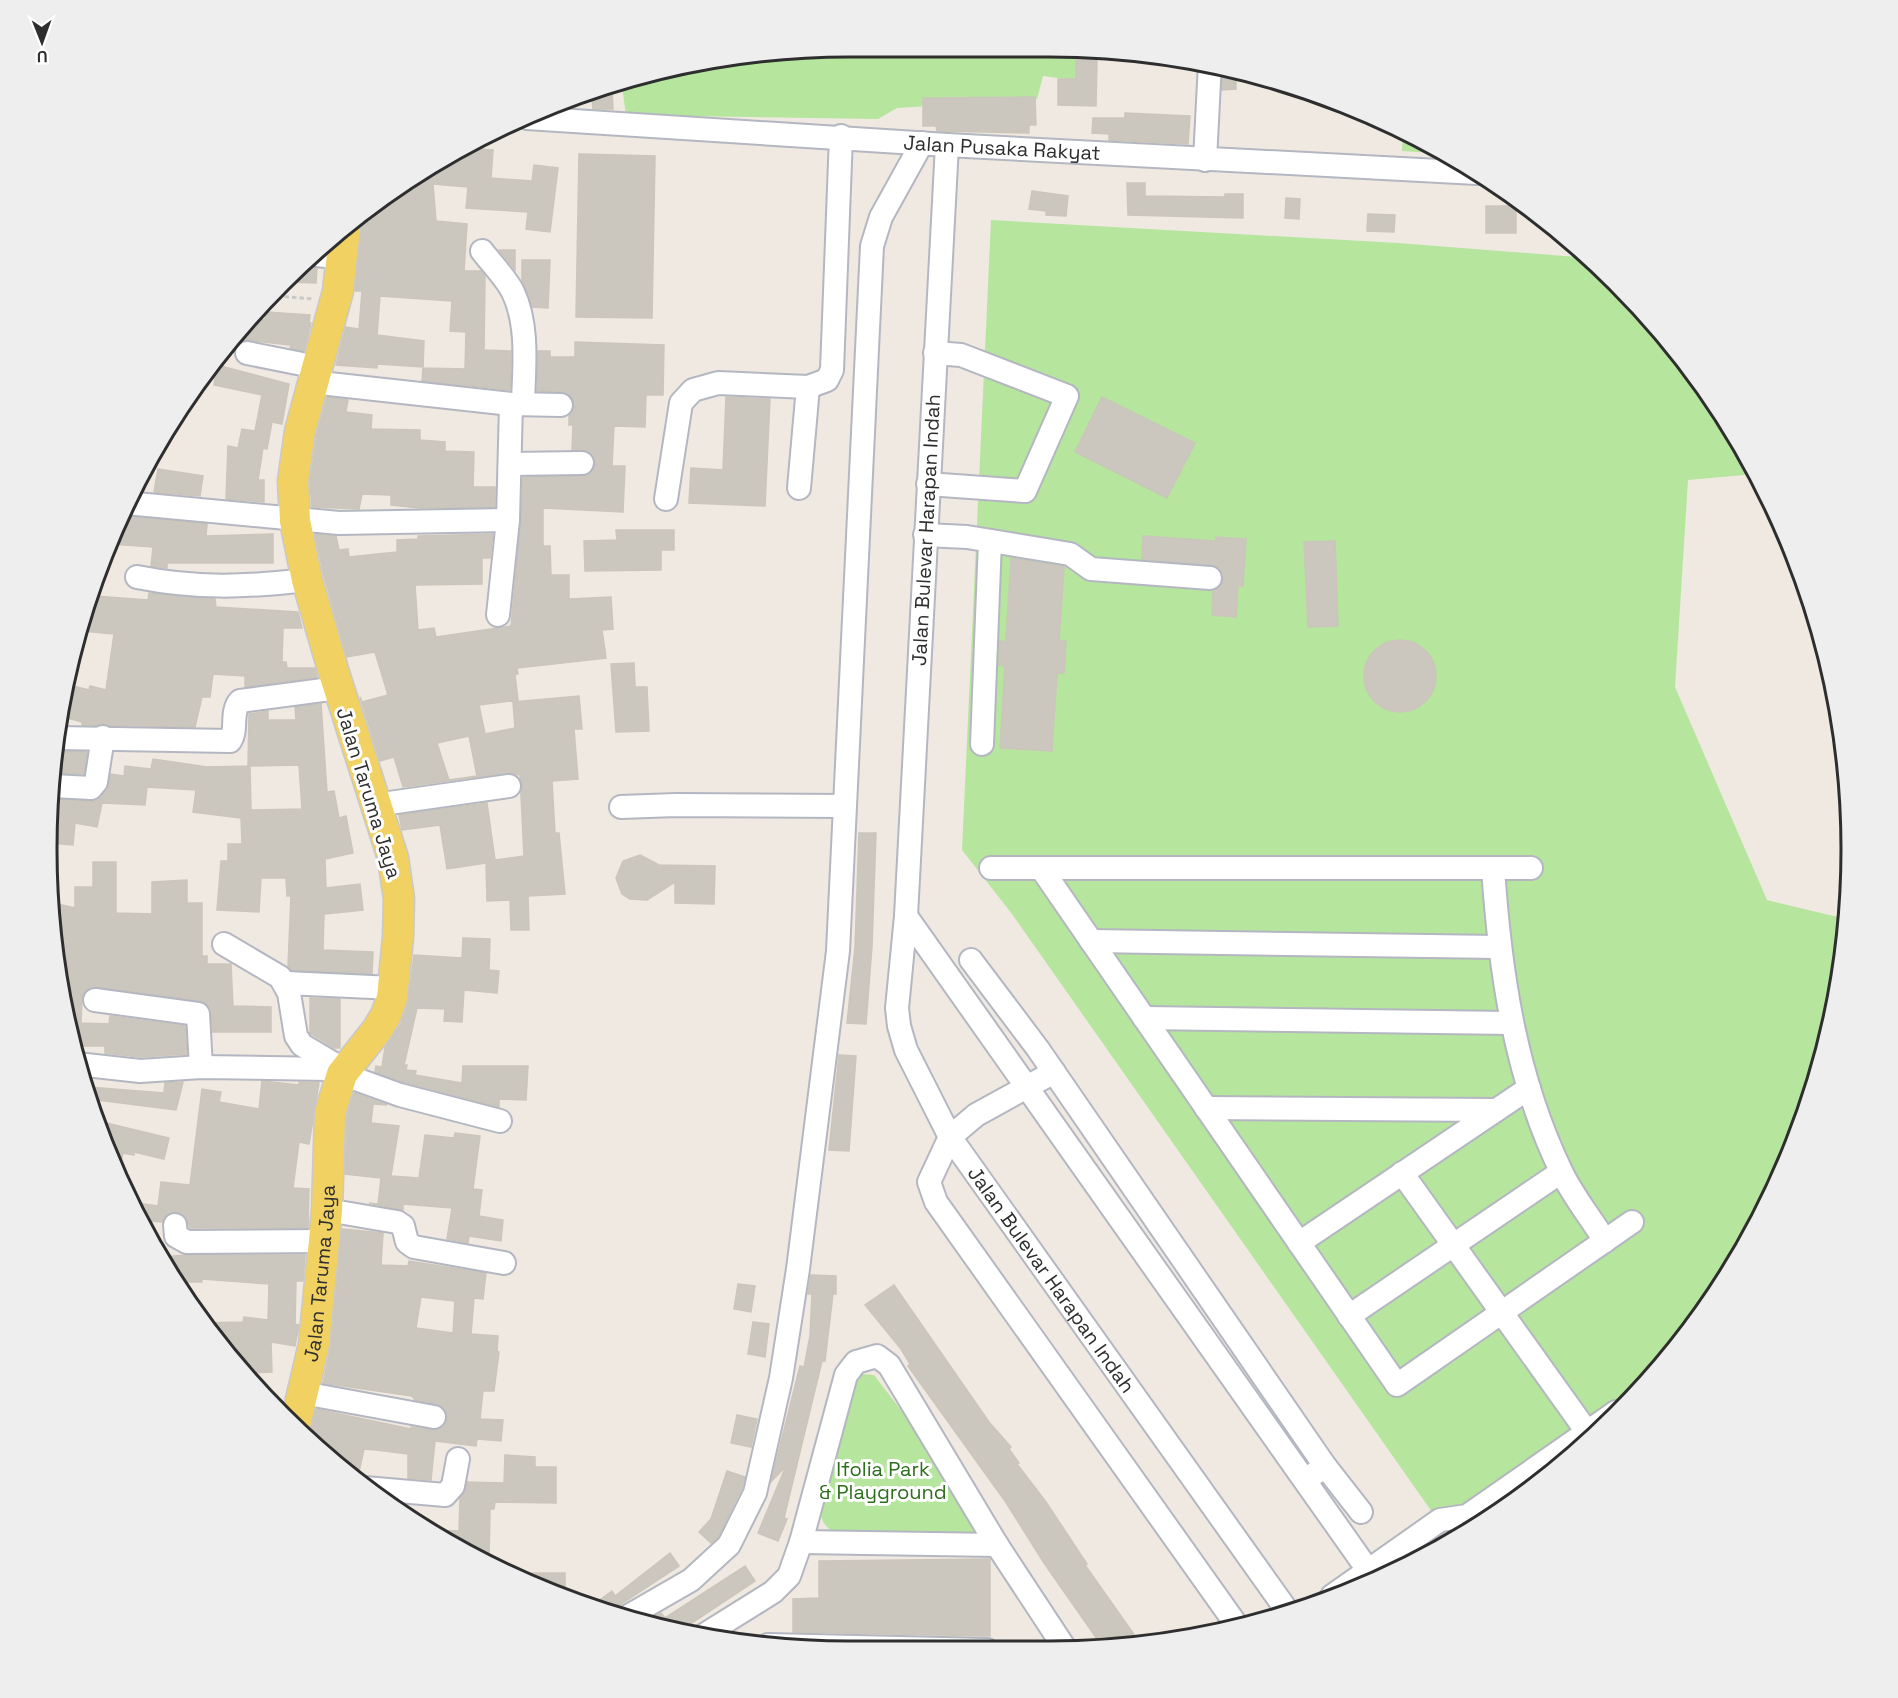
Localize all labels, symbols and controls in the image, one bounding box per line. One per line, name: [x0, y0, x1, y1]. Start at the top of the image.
north arrow: [12, 12, 72, 72]
text: U: [37, 46, 48, 67]
street label: Jalan Pusaka Rakyat: [903, 129, 1101, 166]
street label: Jalan Bulevar Harapan Indah: [906, 394, 946, 666]
street label: Jalan Taruma Jaya: [331, 704, 407, 882]
street label: Jalan Bulevar Harapan Indah: [962, 1161, 1141, 1398]
street label: Jalan Taruma Jaya: [297, 1184, 341, 1364]
park label: Ifolia Park & Playground: [819, 1456, 947, 1505]

